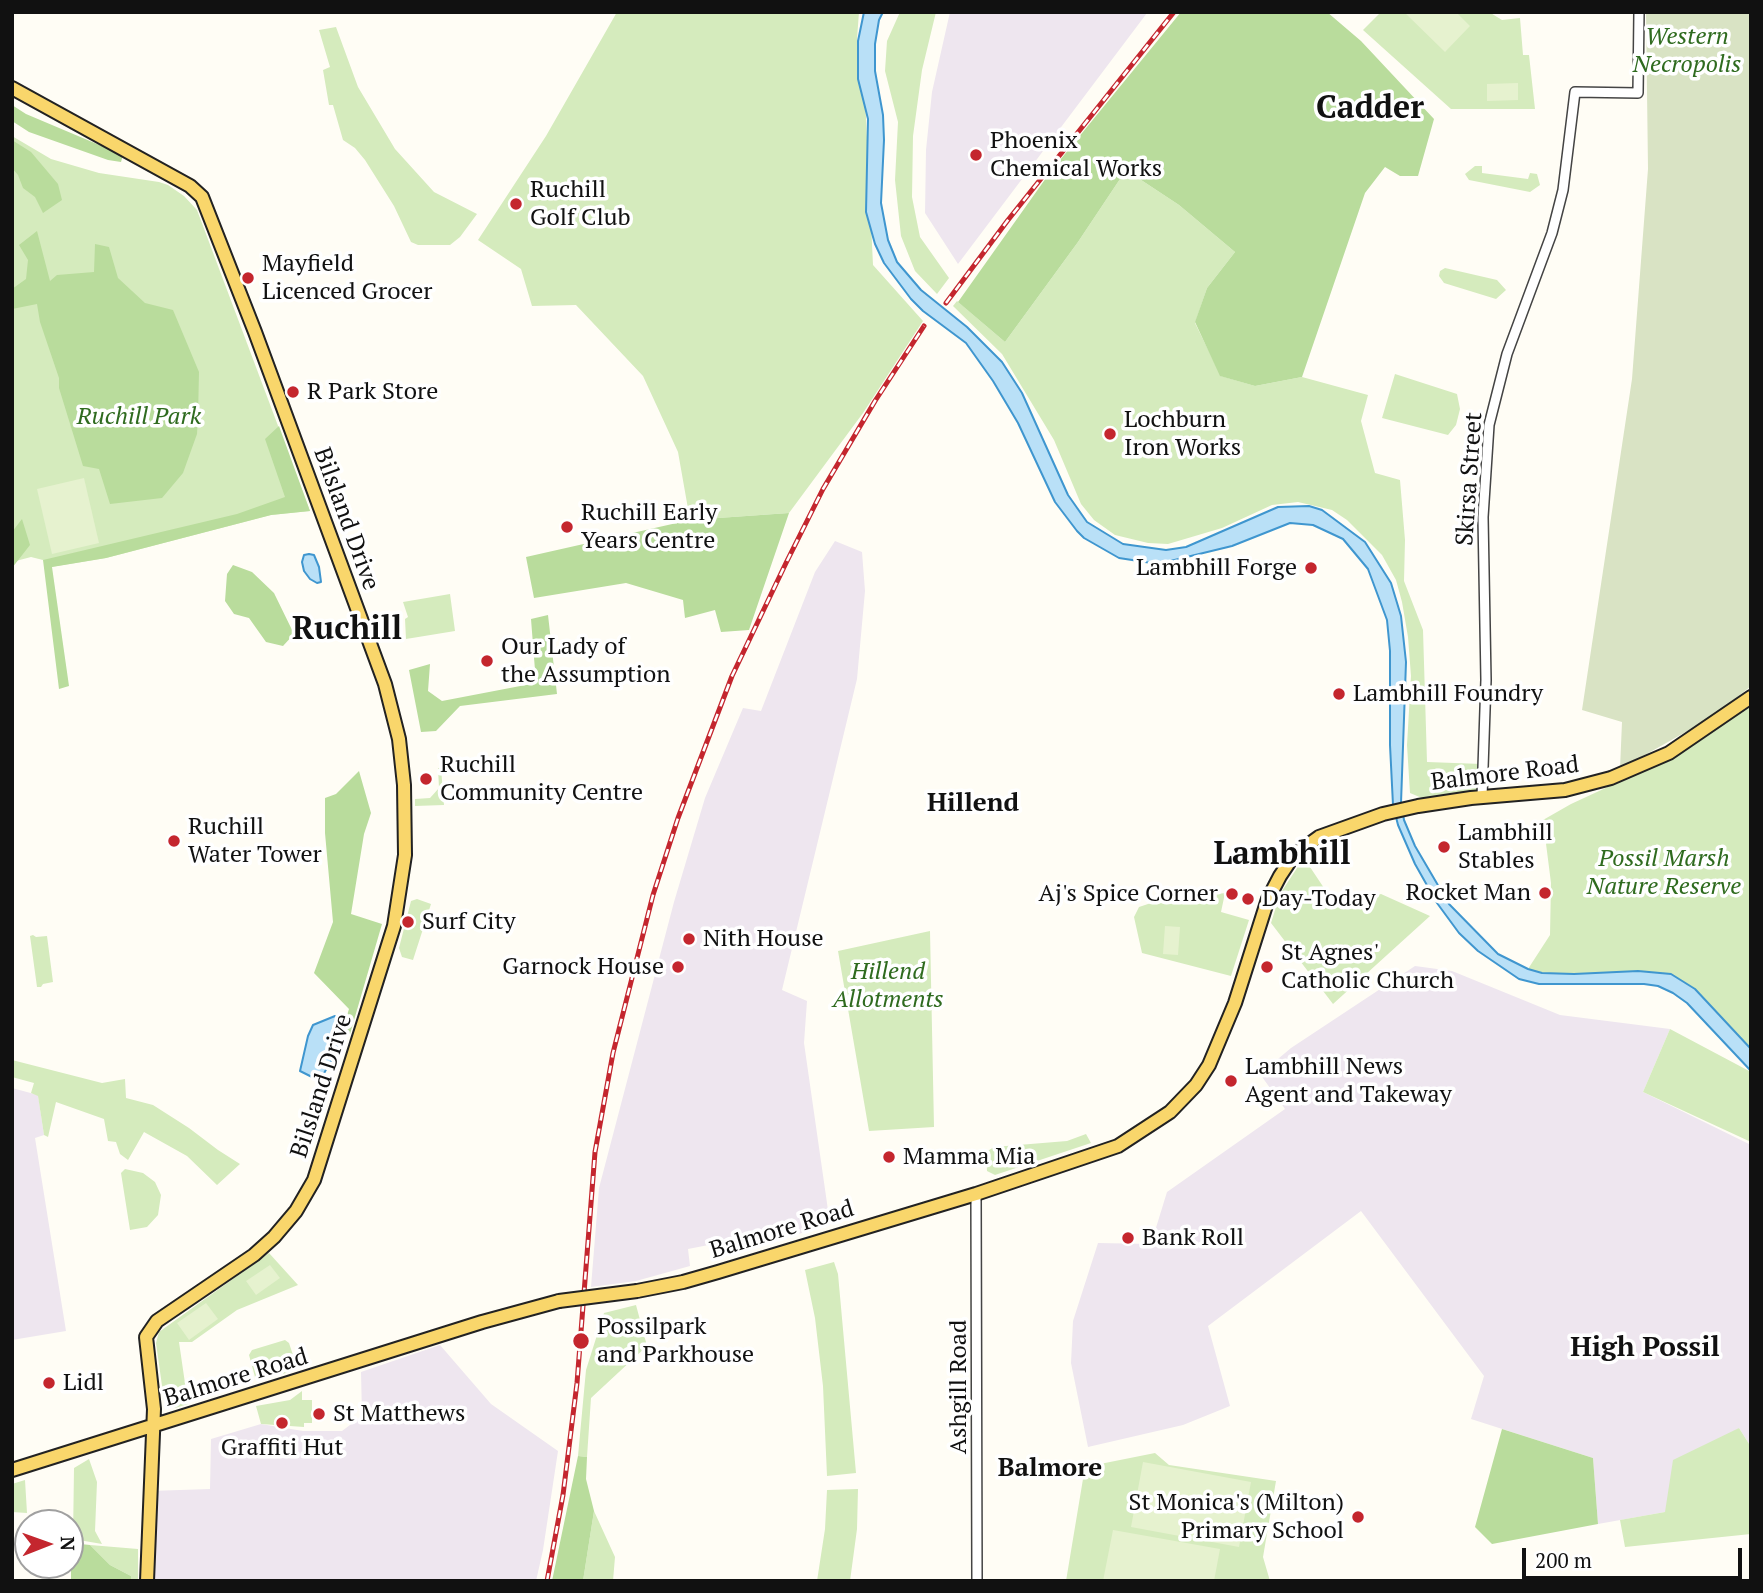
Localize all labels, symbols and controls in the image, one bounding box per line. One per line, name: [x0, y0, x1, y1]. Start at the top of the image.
park label: Western Necropolis: [1633, 23, 1741, 79]
district label: Cadder: [1316, 90, 1424, 128]
place label: Phoenix Chemical Works: [990, 127, 1162, 183]
marker: Phoenix Chemical Works: [968, 147, 984, 163]
place label: Ruchill Golf Club: [530, 176, 631, 232]
marker: Ruchill Golf Club: [508, 196, 524, 212]
place label: Mayfield Licenced Grocer: [262, 250, 432, 306]
marker: Mayfield Licenced Grocer: [240, 270, 256, 286]
place label: R Park Store: [307, 378, 438, 406]
marker: R Park Store: [285, 384, 301, 400]
park label: Ruchill Park: [77, 403, 201, 431]
place label: Lochburn Iron Works: [1124, 406, 1241, 462]
street label: Skirsa Street: [1451, 411, 1489, 547]
marker: Lochburn Iron Works: [1102, 426, 1118, 442]
street label: Bilsland Drive: [307, 444, 385, 594]
place label: Ruchill Early Years Centre: [581, 499, 717, 555]
marker: Ruchill Early Years Centre: [559, 519, 575, 535]
place label: Lambhill Forge: [1136, 554, 1297, 582]
marker: Lambhill Forge: [1303, 560, 1319, 576]
district label: Ruchill: [292, 611, 402, 649]
place label: Our Lady of the Assumption: [501, 633, 671, 689]
marker: Our Lady of the Assumption: [479, 653, 495, 669]
place label: Lambhill Foundry: [1353, 680, 1543, 708]
marker: Lambhill Foundry: [1331, 686, 1347, 702]
place label: Ruchill Community Centre: [440, 751, 643, 807]
street label: Balmore Road: [1429, 751, 1581, 797]
marker: Ruchill Community Centre: [418, 771, 434, 787]
district label: Hillend: [927, 788, 1019, 820]
place label: Ruchill Water Tower: [188, 813, 322, 869]
place label: Lambhill Stables: [1458, 819, 1553, 875]
marker: Ruchill Water Tower: [166, 833, 182, 849]
district label: Lambhill: [1213, 836, 1351, 874]
marker: Lambhill Stables: [1436, 839, 1452, 855]
park label: Possil Marsh Nature Reserve: [1587, 845, 1741, 901]
place label: Rocket Man: [1406, 879, 1531, 907]
place label: Aj's Spice Corner: [1039, 880, 1218, 908]
place label: Day-Today: [1262, 885, 1376, 913]
marker: Rocket Man: [1537, 885, 1553, 901]
marker: Aj's Spice Corner: [1224, 886, 1240, 902]
marker: Day-Today: [1240, 891, 1256, 907]
place label: Surf City: [422, 908, 516, 936]
marker: Surf City: [400, 914, 416, 930]
place label: Nith House: [703, 925, 824, 953]
marker: Nith House: [681, 931, 697, 947]
place label: St Agnes' Catholic Church: [1281, 939, 1454, 995]
place label: Garnock House: [502, 953, 664, 981]
park label: Hillend Allotments: [832, 958, 944, 1014]
marker: Garnock House: [670, 959, 686, 975]
marker: St Agnes' Catholic Church: [1259, 959, 1275, 975]
street label: Bilsland Drive: [285, 1010, 359, 1162]
place label: Lambhill News Agent and Takeway: [1245, 1053, 1452, 1109]
marker: Lambhill News Agent and Takeway: [1223, 1073, 1239, 1089]
place label: Mamma Mia: [903, 1143, 1035, 1171]
marker: Mamma Mia: [881, 1149, 897, 1165]
street label: Balmore Road: [707, 1194, 857, 1266]
place label: Bank Roll: [1142, 1224, 1244, 1252]
marker: Bank Roll: [1120, 1230, 1136, 1246]
place label: Possilpark and Parkhouse: [597, 1313, 754, 1369]
street label: Ashgill Road: [945, 1320, 973, 1454]
marker: Possilpark and Parkhouse: [571, 1331, 591, 1351]
district label: High Possil: [1570, 1331, 1720, 1365]
street label: Balmore Road: [161, 1342, 311, 1414]
place label: Lidl: [63, 1369, 104, 1397]
marker: Lidl: [41, 1375, 57, 1391]
place label: St Matthews: [333, 1400, 465, 1428]
marker: St Matthews: [311, 1406, 327, 1422]
marker: Graffiti Hut: [274, 1415, 290, 1431]
place label: Graffiti Hut: [221, 1434, 343, 1462]
district label: Balmore: [998, 1453, 1102, 1485]
place label: St Monica's (Milton) Primary School: [1129, 1489, 1344, 1545]
north arrow: [14, 1509, 84, 1579]
marker: St Monica's (Milton) Primary School: [1350, 1509, 1366, 1525]
scale bar: [1525, 1534, 1746, 1578]
text: N: [56, 1536, 81, 1551]
text: 200 m: [1535, 1546, 1592, 1574]

